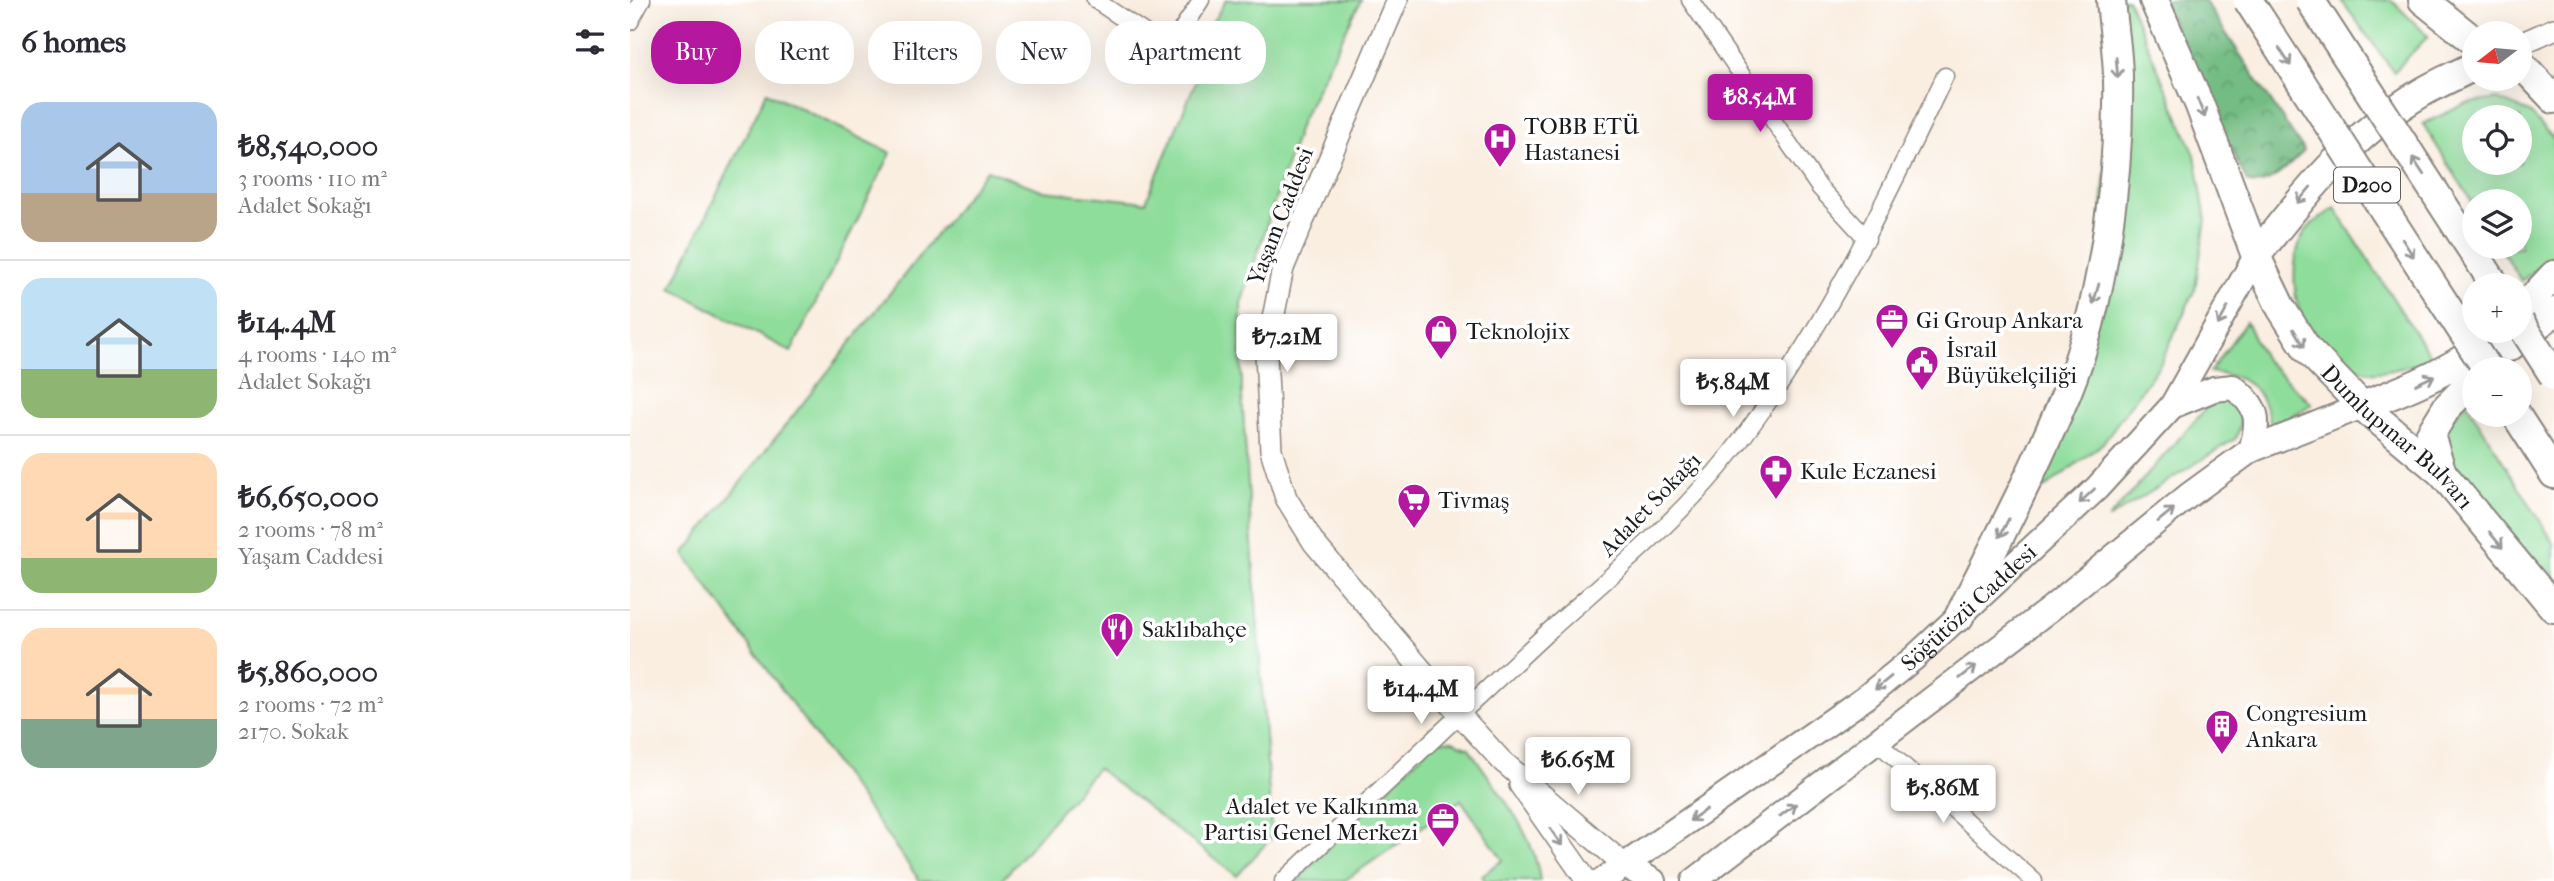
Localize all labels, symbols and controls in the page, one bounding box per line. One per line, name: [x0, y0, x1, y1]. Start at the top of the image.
chip: Buy: [651, 21, 741, 84]
chip: Rent: [755, 21, 854, 84]
chip: Filters: [868, 21, 982, 84]
chip: New: [996, 21, 1091, 84]
chip: Apartment: [1105, 21, 1266, 84]
north arrow: [2462, 21, 2532, 91]
map controls: [2462, 21, 2532, 427]
icon: filters: [571, 23, 609, 61]
text: 6 homes: [21, 25, 126, 60]
one-way arrow: [2278, 47, 2292, 67]
one-way arrow: [2111, 56, 2124, 79]
pin: ₺8.54M: [1703, 74, 1817, 134]
text: ₺8.54M: [1724, 83, 1796, 110]
one-way arrow: [2195, 96, 2208, 118]
button: locate: [2462, 105, 2532, 175]
place label: TOBB ETÜ Hastanesi: [1524, 113, 1640, 166]
hospital icon: TOBB ETÜ Hastanesi: [1481, 120, 1519, 169]
text: ₺8,540,000: [238, 129, 378, 164]
icon: home: [77, 130, 161, 214]
street label: Yaşam Caddesi: [1241, 143, 1319, 290]
one-way arrow: [2411, 157, 2425, 177]
text: 3 rooms · 110 m²: [238, 165, 387, 192]
road number: D200: [2334, 168, 2400, 202]
one-way arrow: [2297, 185, 2312, 203]
button: layers: [2462, 189, 2532, 259]
text: Adalet Sokağı: [238, 192, 372, 219]
one-way arrow: [2402, 238, 2416, 258]
button: +: [2462, 273, 2532, 343]
one-way arrow: [2088, 282, 2101, 304]
office icon: Gi Group Ankara: [1873, 301, 1911, 350]
text: ₺14.4M: [238, 305, 336, 340]
one-way arrow: [2216, 305, 2230, 325]
icon: home: [77, 306, 161, 390]
place label: Gi Group Ankara: [1916, 307, 2083, 334]
shop icon: Teknolojix: [1422, 312, 1460, 361]
pin: ₺7.21M: [1230, 314, 1344, 374]
place label: Teknolojix: [1466, 318, 1570, 345]
text: ₺7.21M: [1252, 323, 1322, 350]
one-way arrow: [2293, 327, 2307, 347]
place label: İsrail Büyükelçiliği: [1946, 336, 2077, 389]
text: 4 rooms · 140 m²: [238, 341, 397, 368]
public building icon: İsrail Büyükelçiliği: [1903, 343, 1941, 392]
button: −: [2462, 357, 2532, 427]
street label: Dumlupınar Bulvarı: [2315, 359, 2479, 515]
pin: ₺5.84M: [1676, 360, 1790, 419]
text: Adalet Sokağı: [238, 368, 372, 395]
text: ₺5.84M: [1696, 368, 1770, 395]
one-way arrow: [2414, 372, 2435, 386]
street label: Adalet Sokağı: [1594, 447, 1707, 563]
pharmacy icon: Kule Eczanesi: [1757, 452, 1795, 501]
place label: Kule Eczanesi: [1800, 458, 1937, 485]
text: ₺6,650,000: [238, 480, 379, 515]
icon: home: [77, 481, 161, 565]
supermarket icon: Tivmaş: [1395, 481, 1433, 530]
place label: Tivmaş: [1438, 487, 1509, 514]
one-way arrow: [2079, 488, 2096, 505]
one-way arrow: [2156, 507, 2174, 523]
text: 2 rooms · 78 m²: [238, 516, 383, 543]
one-way arrow: [1997, 517, 2011, 538]
one-way arrow: [2489, 530, 2504, 548]
street label: Söğütözü Caddesi: [1896, 538, 2042, 677]
text: Yaşam Caddesi: [238, 543, 383, 570]
restaurant icon: Saklıbahçe: [1098, 610, 1136, 659]
place label: Saklıbahçe: [1142, 616, 1247, 643]
text: ₺5,860,000: [238, 655, 378, 690]
icon: home: [77, 656, 161, 740]
one-way arrow: [1959, 664, 1977, 679]
pin: ₺14.4M: [1364, 666, 1478, 726]
text: ₺14.4M: [1383, 675, 1459, 702]
one-way arrow: [1875, 675, 1893, 691]
text: 2 rooms · 72 m²: [238, 691, 383, 718]
place label: Congresium Ankara: [2245, 700, 2367, 753]
building icon: Congresium Ankara: [2203, 707, 2241, 756]
text: 2170. Sokak: [238, 718, 349, 745]
pin: ₺6.65M: [1521, 738, 1635, 797]
text: ₺6.65M: [1541, 746, 1615, 773]
pin: ₺5.86M: [1886, 766, 2000, 825]
text: ₺5.86M: [1907, 774, 1979, 801]
place label: Adalet ve Kalkınma Partisi Genel Merkezi: [1204, 793, 1418, 846]
office icon: Adalet ve Kalkınma Partisi Genel Merkezi: [1424, 800, 1462, 849]
one-way arrow: [1778, 803, 1797, 818]
one-way arrow: [1689, 808, 1708, 822]
one-way arrow: [1549, 827, 1563, 846]

